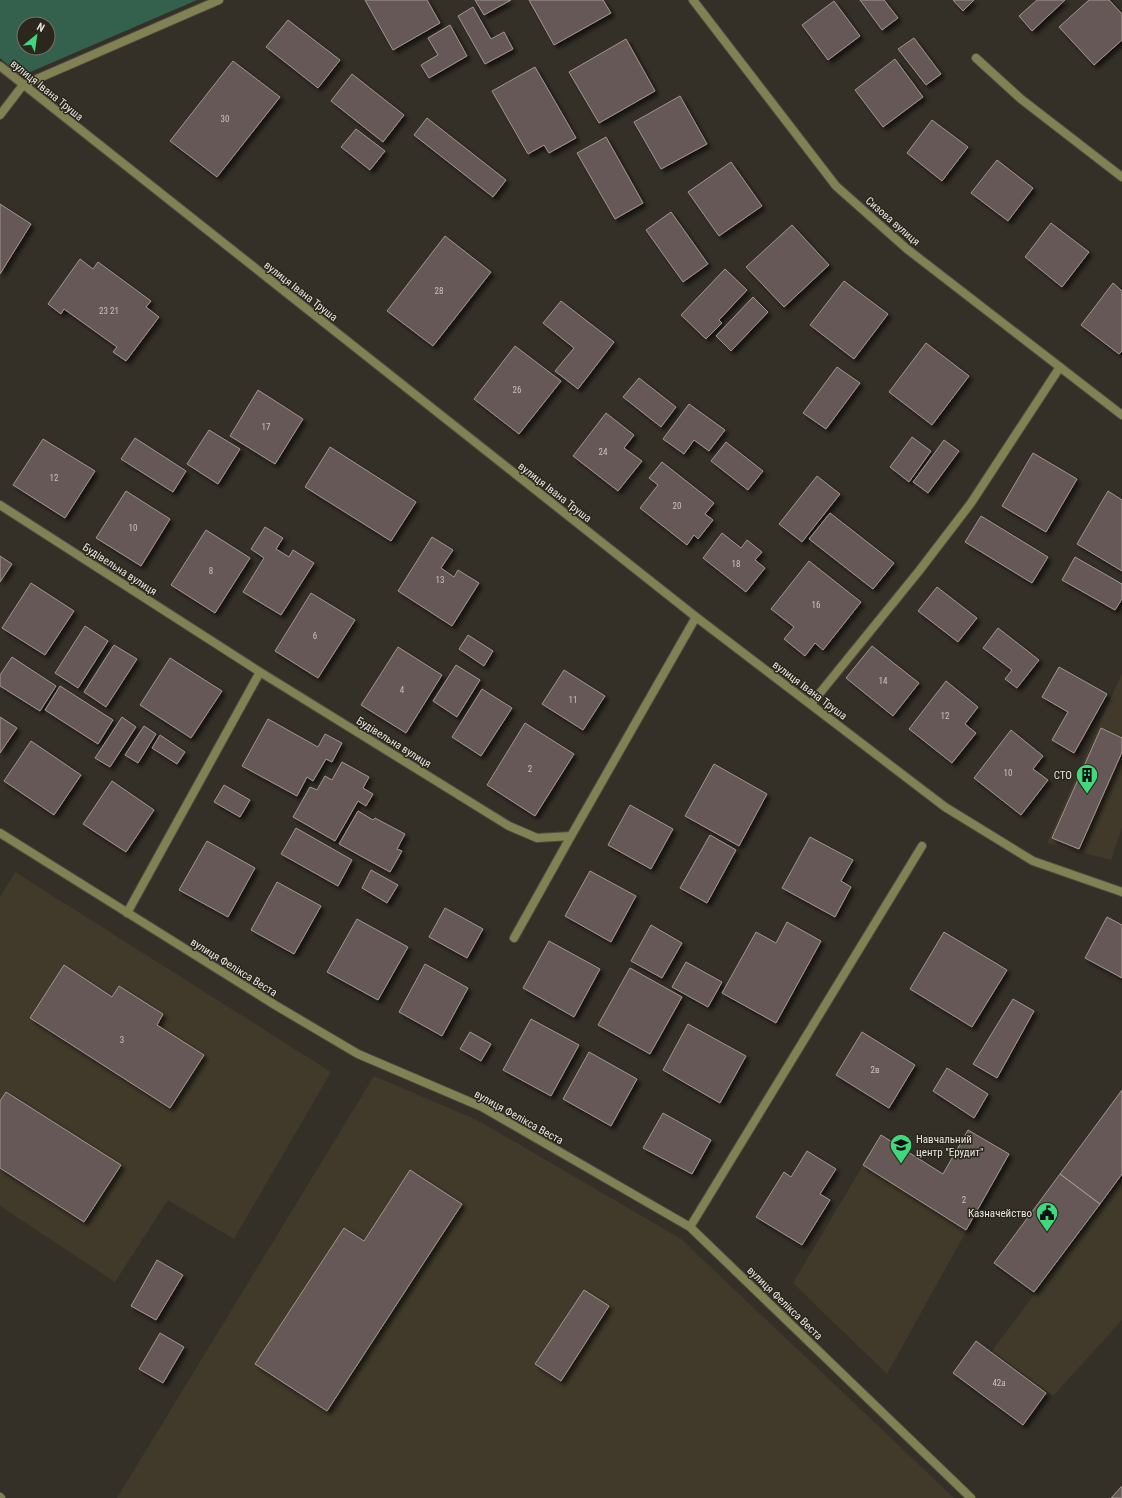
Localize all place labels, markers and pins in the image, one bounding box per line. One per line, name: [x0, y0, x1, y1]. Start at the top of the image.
building icon: СТО: [1074, 762, 1100, 795]
place label: СТО: [1054, 769, 1072, 782]
school or university icon: Навчальний центр "Ерудит": [888, 1132, 914, 1165]
place label: Навчальний центр "Ерудит": [916, 1133, 984, 1159]
public building icon: Казначейство: [1034, 1200, 1060, 1233]
place label: Казначейство: [968, 1207, 1032, 1220]

